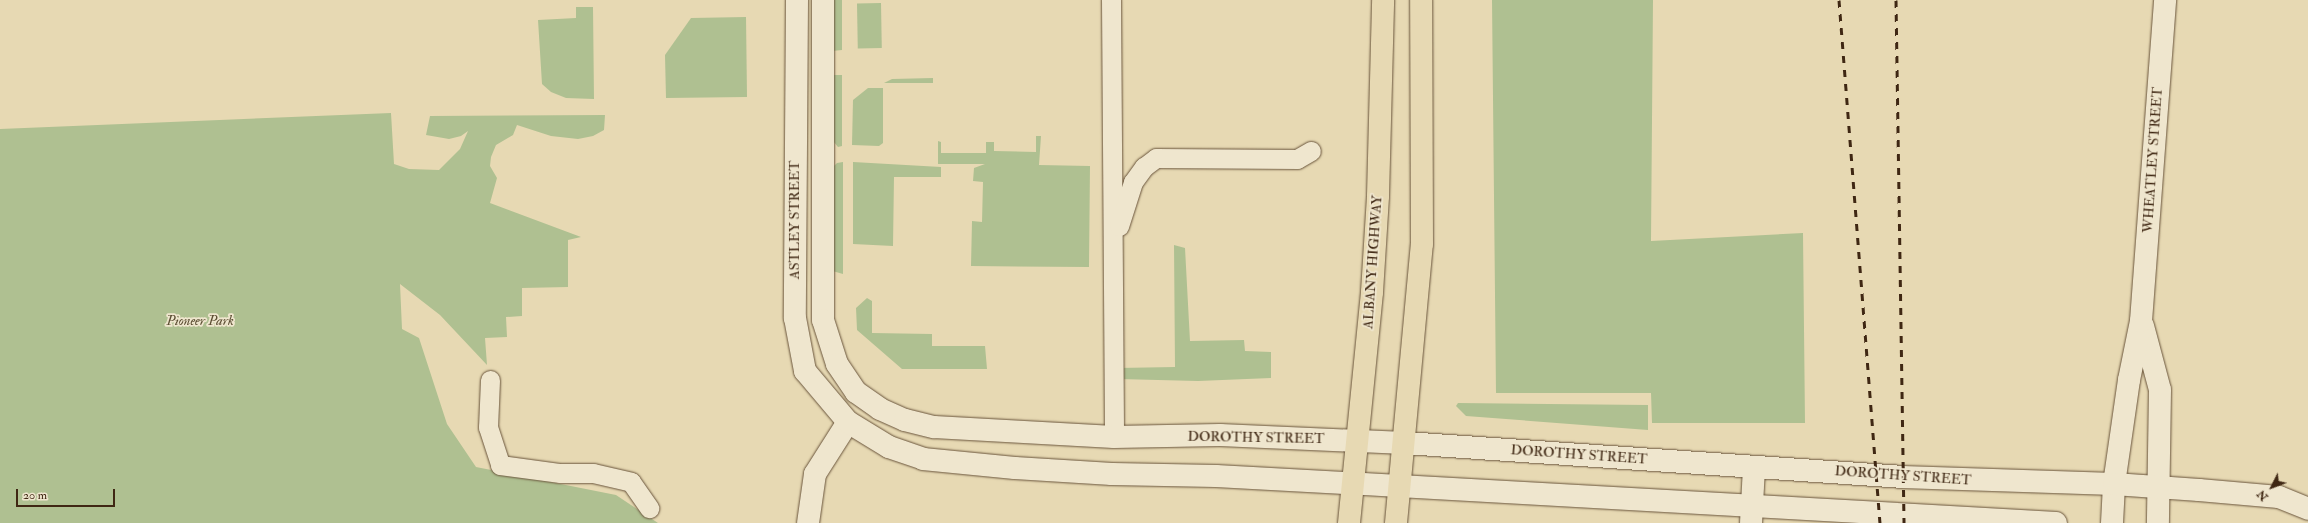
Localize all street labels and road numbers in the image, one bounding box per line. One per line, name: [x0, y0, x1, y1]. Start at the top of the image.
street label: WHEATLEY STREET: [2140, 86, 2166, 234]
street label: ASTLEY STREET: [787, 161, 803, 279]
street label: ALBANY HIGHWAY: [1360, 194, 1386, 330]
street label: DOROTHY STREET: [1187, 428, 1325, 448]
street label: DOROTHY STREET: [1510, 442, 1648, 468]
street label: DOROTHY STREET: [1834, 463, 1972, 489]

